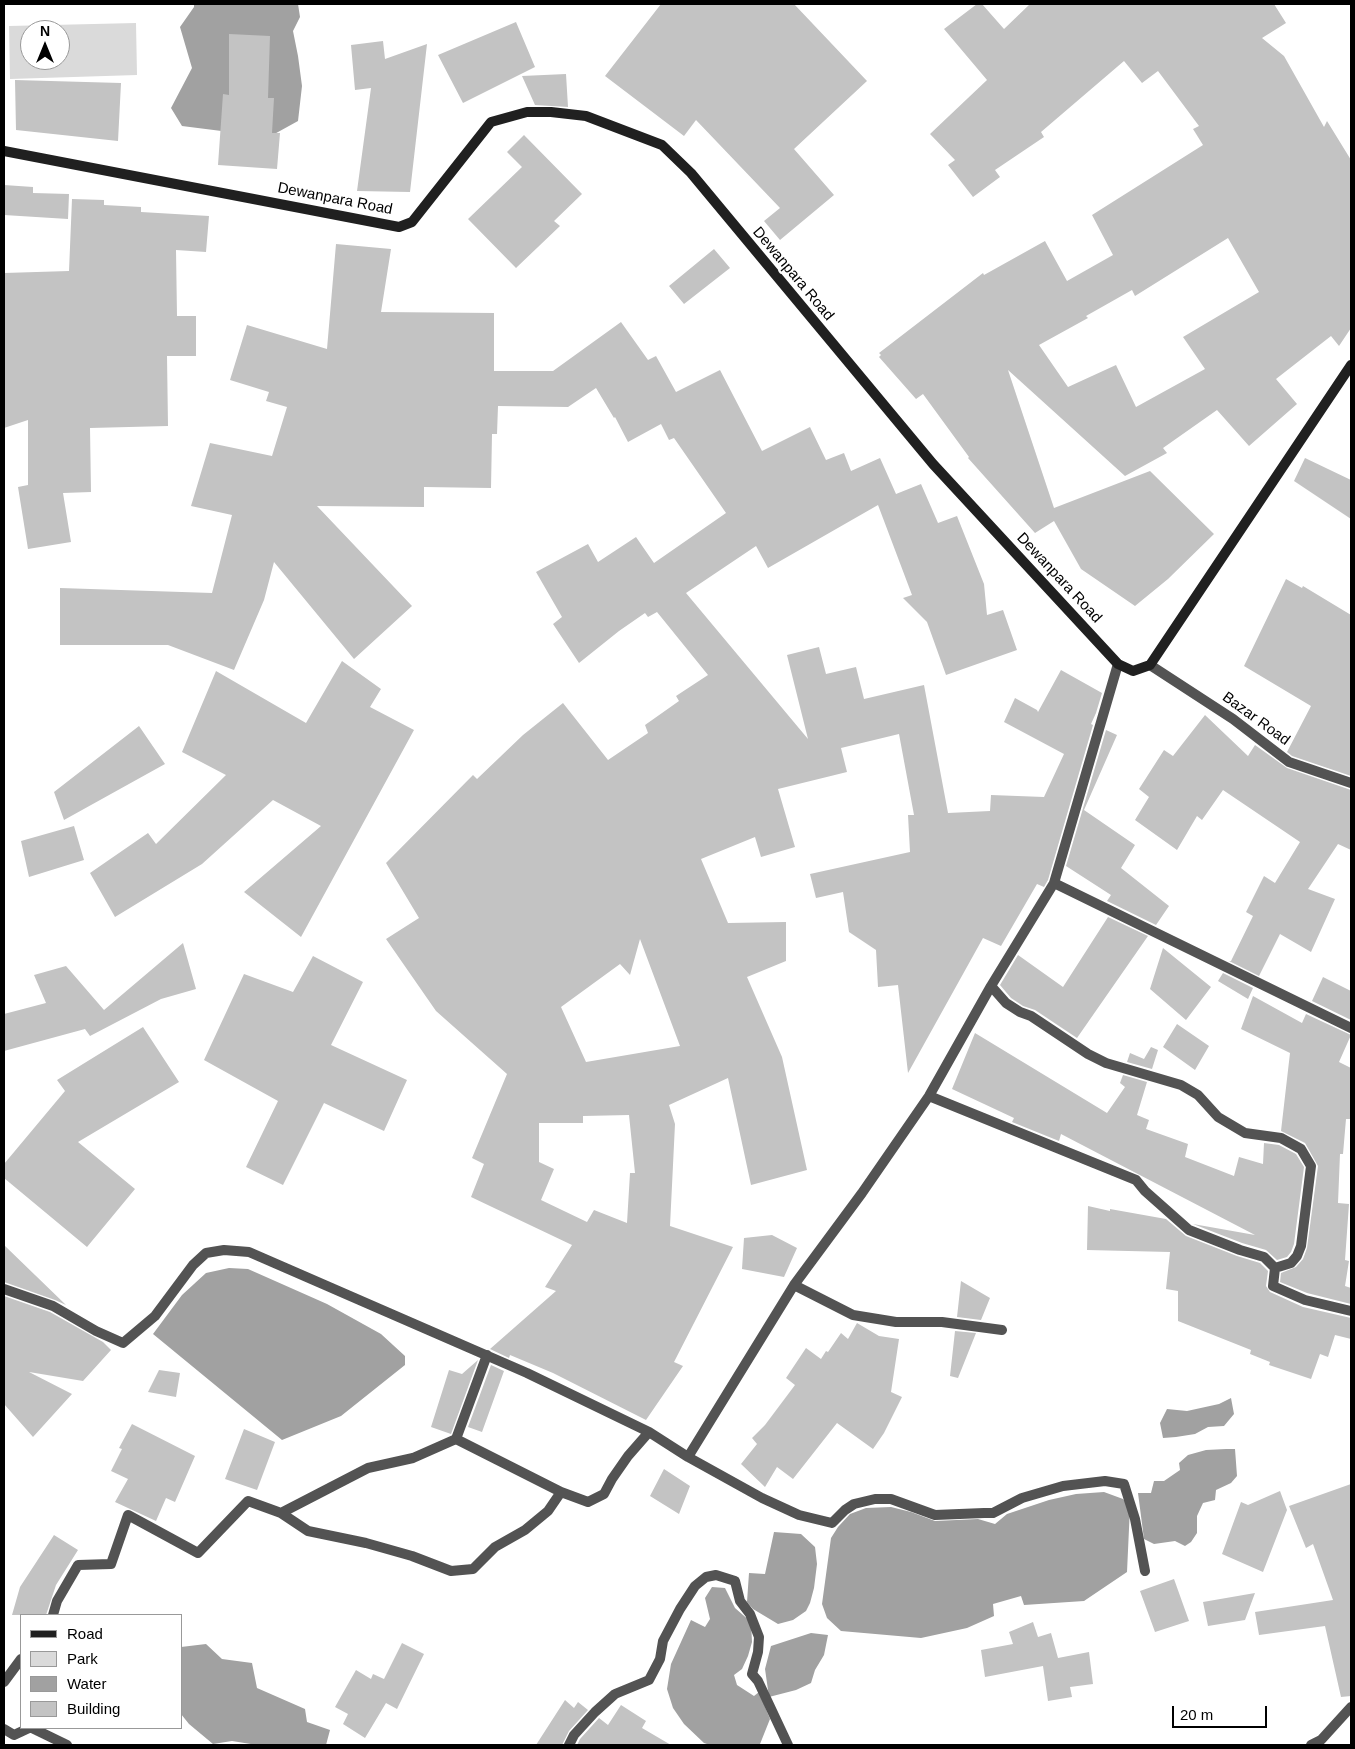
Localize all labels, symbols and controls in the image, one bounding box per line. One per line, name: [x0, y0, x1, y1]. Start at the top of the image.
north arrow: [20, 20, 70, 70]
text: N: [40, 23, 50, 39]
street label: Dewanpara Road: [276, 179, 394, 219]
street label: Dewanpara Road: [749, 224, 837, 324]
street label: Dewanpara Road: [1013, 529, 1105, 627]
street label: Bazar Road: [1219, 688, 1293, 750]
legend: [20, 1614, 182, 1729]
text: Road: [67, 1625, 103, 1642]
text: Park: [67, 1650, 98, 1667]
text: Water: [67, 1675, 106, 1692]
scale bar: [1175, 1696, 1270, 1728]
text: Building: [67, 1700, 120, 1717]
text: 20 m: [1180, 1706, 1213, 1723]

